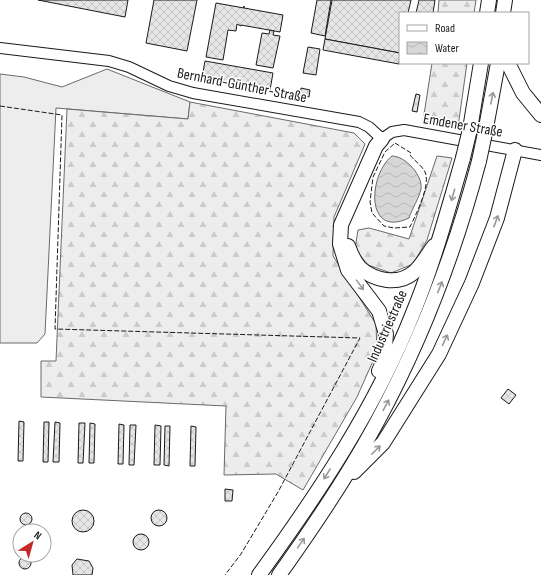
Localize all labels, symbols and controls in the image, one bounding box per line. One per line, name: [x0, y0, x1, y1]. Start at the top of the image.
legend: [399, 12, 529, 64]
text: Road: [435, 21, 455, 36]
text: Water: [435, 41, 459, 56]
street label: Bernhard-Günther-Straße: [175, 64, 308, 107]
one-way arrow: [488, 92, 496, 105]
street label: Emdener Straße: [422, 109, 504, 142]
one-way arrow: [449, 188, 456, 201]
one-way arrow: [493, 214, 500, 227]
one-way arrow: [356, 280, 364, 291]
one-way arrow: [436, 281, 444, 293]
street label: Industriestraße: [363, 287, 412, 365]
one-way arrow: [442, 335, 449, 347]
one-way arrow: [383, 399, 390, 411]
one-way arrow: [371, 445, 381, 455]
one-way arrow: [322, 468, 330, 480]
north arrow: [12, 523, 52, 563]
text: N: [31, 528, 44, 542]
one-way arrow: [297, 538, 305, 549]

